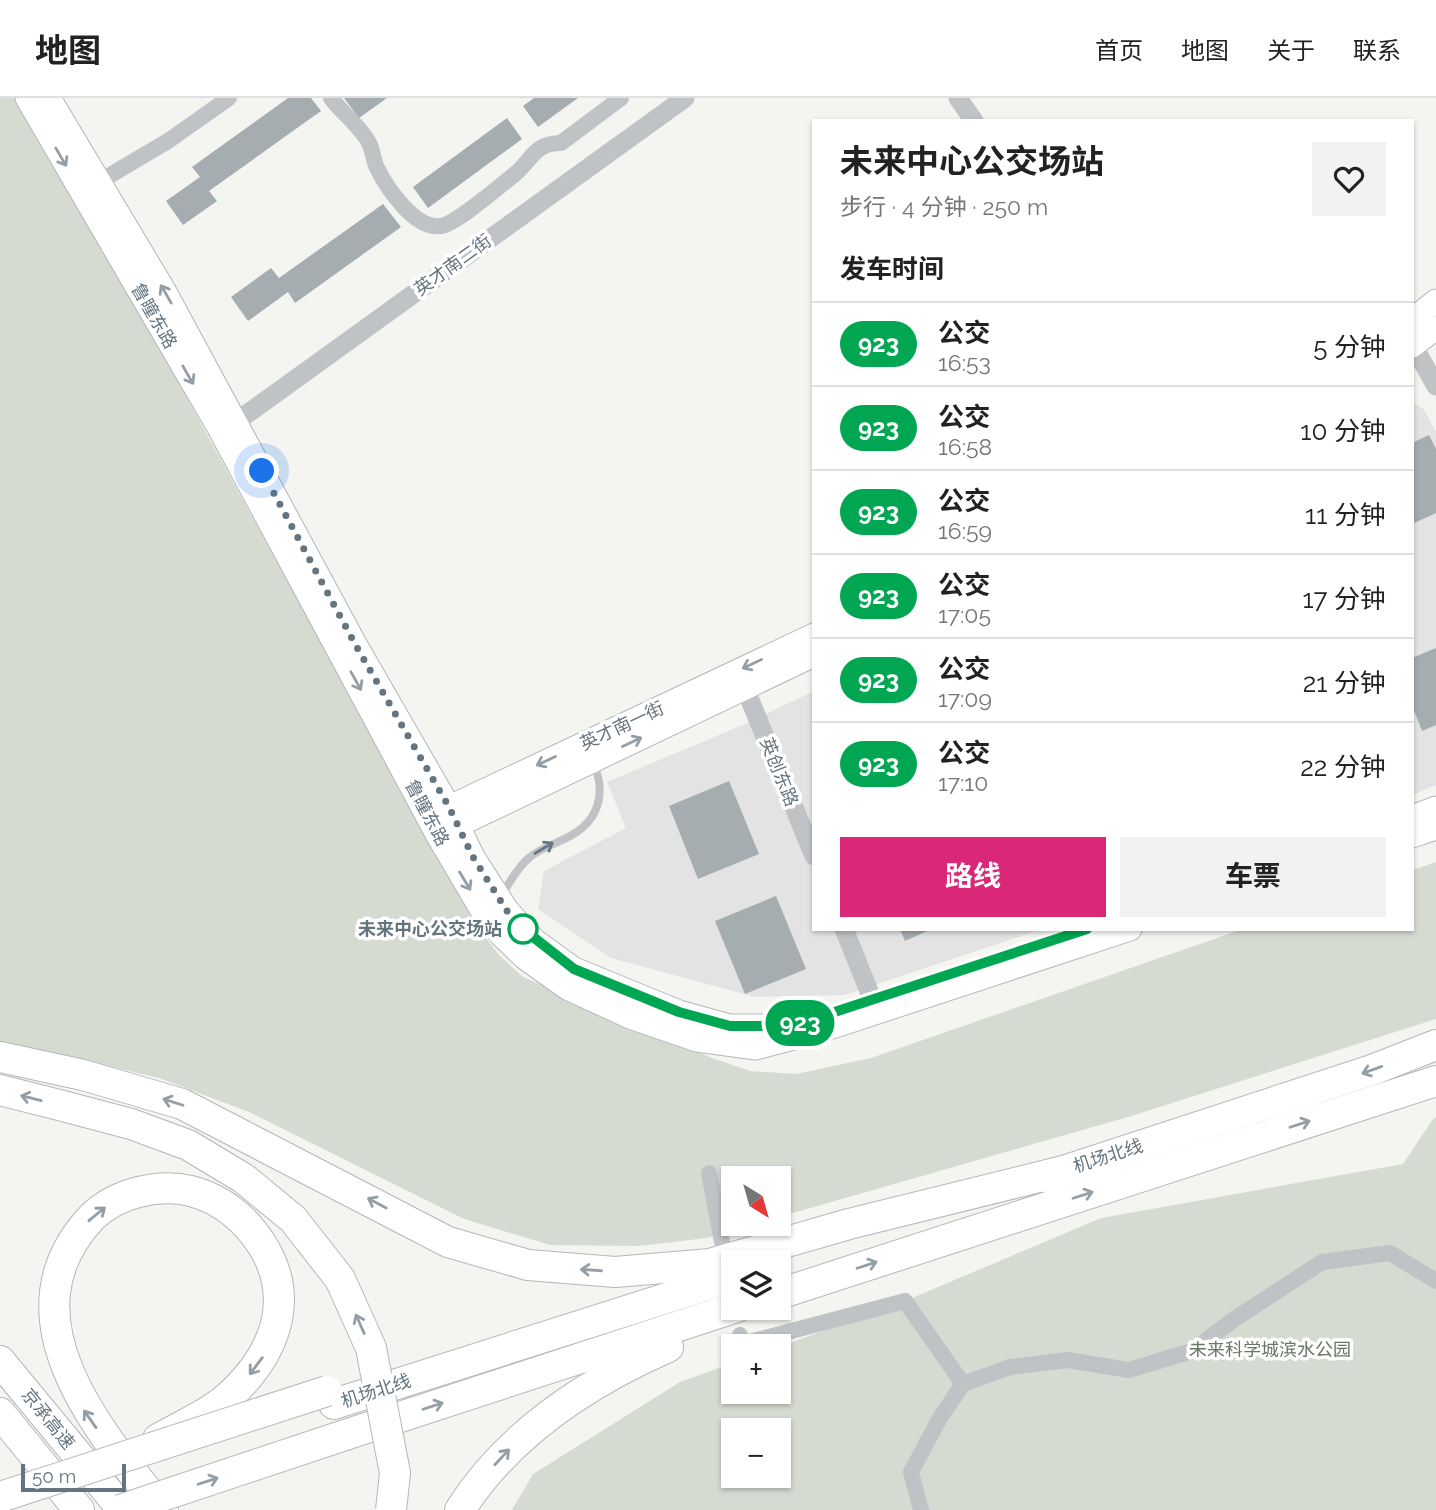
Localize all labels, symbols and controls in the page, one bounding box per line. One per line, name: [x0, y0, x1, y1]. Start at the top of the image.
text: 地图: [35, 31, 101, 70]
text: 首页: [1095, 36, 1143, 65]
text: 地图: [1181, 36, 1229, 65]
text: 关于: [1267, 36, 1315, 65]
text: 联系: [1353, 36, 1401, 65]
text: 未来中心公交场站: [840, 142, 1104, 181]
button: heart: [1312, 142, 1386, 216]
one-way arrow: [55, 146, 68, 167]
text: 步行 · 4 分钟 · 250 m: [840, 193, 1048, 220]
street label: 英才南二街: [410, 230, 495, 300]
text: 发车时间: [840, 254, 944, 284]
street label: 鲁瞳东路: [127, 279, 182, 352]
one-way arrow: [158, 284, 172, 304]
text: 公交: [938, 318, 990, 348]
text: 923: [858, 329, 899, 358]
text: 5 分钟: [1313, 332, 1386, 362]
text: 16:53: [938, 349, 991, 376]
one-way arrow: [181, 364, 195, 384]
text: 公交: [938, 402, 990, 432]
text: 923: [858, 413, 899, 442]
text: 10 分钟: [1300, 416, 1386, 446]
text: 16:58: [938, 433, 992, 460]
your location: [244, 453, 279, 488]
text: 公交: [938, 486, 990, 516]
text: 923: [858, 497, 899, 526]
text: 11 分钟: [1305, 500, 1386, 530]
text: 16:59: [938, 517, 992, 544]
text: 公交: [938, 570, 990, 600]
text: 923: [858, 581, 899, 610]
text: 17 分钟: [1302, 584, 1386, 614]
text: 17:05: [938, 601, 991, 628]
text: 公交: [938, 654, 990, 684]
one-way arrow: [742, 658, 763, 672]
text: 923: [858, 665, 899, 694]
text: 21 分钟: [1303, 668, 1386, 698]
one-way arrow: [350, 671, 364, 691]
text: 17:09: [938, 685, 992, 712]
street label: 英才南一街: [577, 697, 667, 754]
one-way arrow: [620, 735, 642, 748]
street label: 英创东路: [756, 735, 803, 809]
text: 公交: [938, 738, 990, 768]
text: 923: [858, 749, 899, 778]
text: 22 分钟: [1300, 752, 1386, 782]
one-way arrow: [536, 755, 557, 769]
text: 17:10: [938, 769, 988, 796]
street label: 鲁瞳东路: [401, 776, 454, 849]
button: 路线: [840, 837, 1106, 917]
button: 车票: [1120, 837, 1386, 917]
one-way arrow: [534, 841, 554, 855]
one-way arrow: [458, 871, 472, 891]
marker: 未来中心公交场站: [508, 914, 538, 944]
place label: 未来中心公交场站: [358, 918, 502, 939]
line badge: 923: [760, 1000, 840, 1046]
text: 923: [779, 1008, 821, 1037]
one-way arrow: [1362, 1064, 1384, 1077]
one-way arrow: [21, 1091, 43, 1104]
one-way arrow: [162, 1094, 184, 1107]
one-way arrow: [1288, 1117, 1310, 1129]
street label: 机场北线: [1070, 1134, 1145, 1177]
north arrow: [721, 1166, 791, 1236]
map controls: [721, 1166, 791, 1488]
one-way arrow: [1072, 1187, 1094, 1200]
one-way arrow: [367, 1196, 387, 1210]
one-way arrow: [88, 1207, 106, 1222]
button: layers: [721, 1250, 791, 1320]
one-way arrow: [856, 1258, 878, 1271]
one-way arrow: [580, 1263, 603, 1276]
one-way arrow: [353, 1314, 366, 1335]
button: +: [721, 1334, 791, 1404]
park label: 未来科学城滨水公园: [1189, 1339, 1351, 1360]
one-way arrow: [249, 1356, 263, 1375]
street label: 机场北线: [338, 1369, 413, 1412]
street label: 京承高速: [18, 1384, 79, 1453]
one-way arrow: [422, 1399, 444, 1411]
one-way arrow: [83, 1409, 97, 1429]
button: −: [721, 1418, 791, 1488]
one-way arrow: [493, 1449, 510, 1466]
scale bar: [21, 1461, 126, 1493]
text: 50 m: [32, 1465, 76, 1487]
one-way arrow: [197, 1473, 219, 1486]

